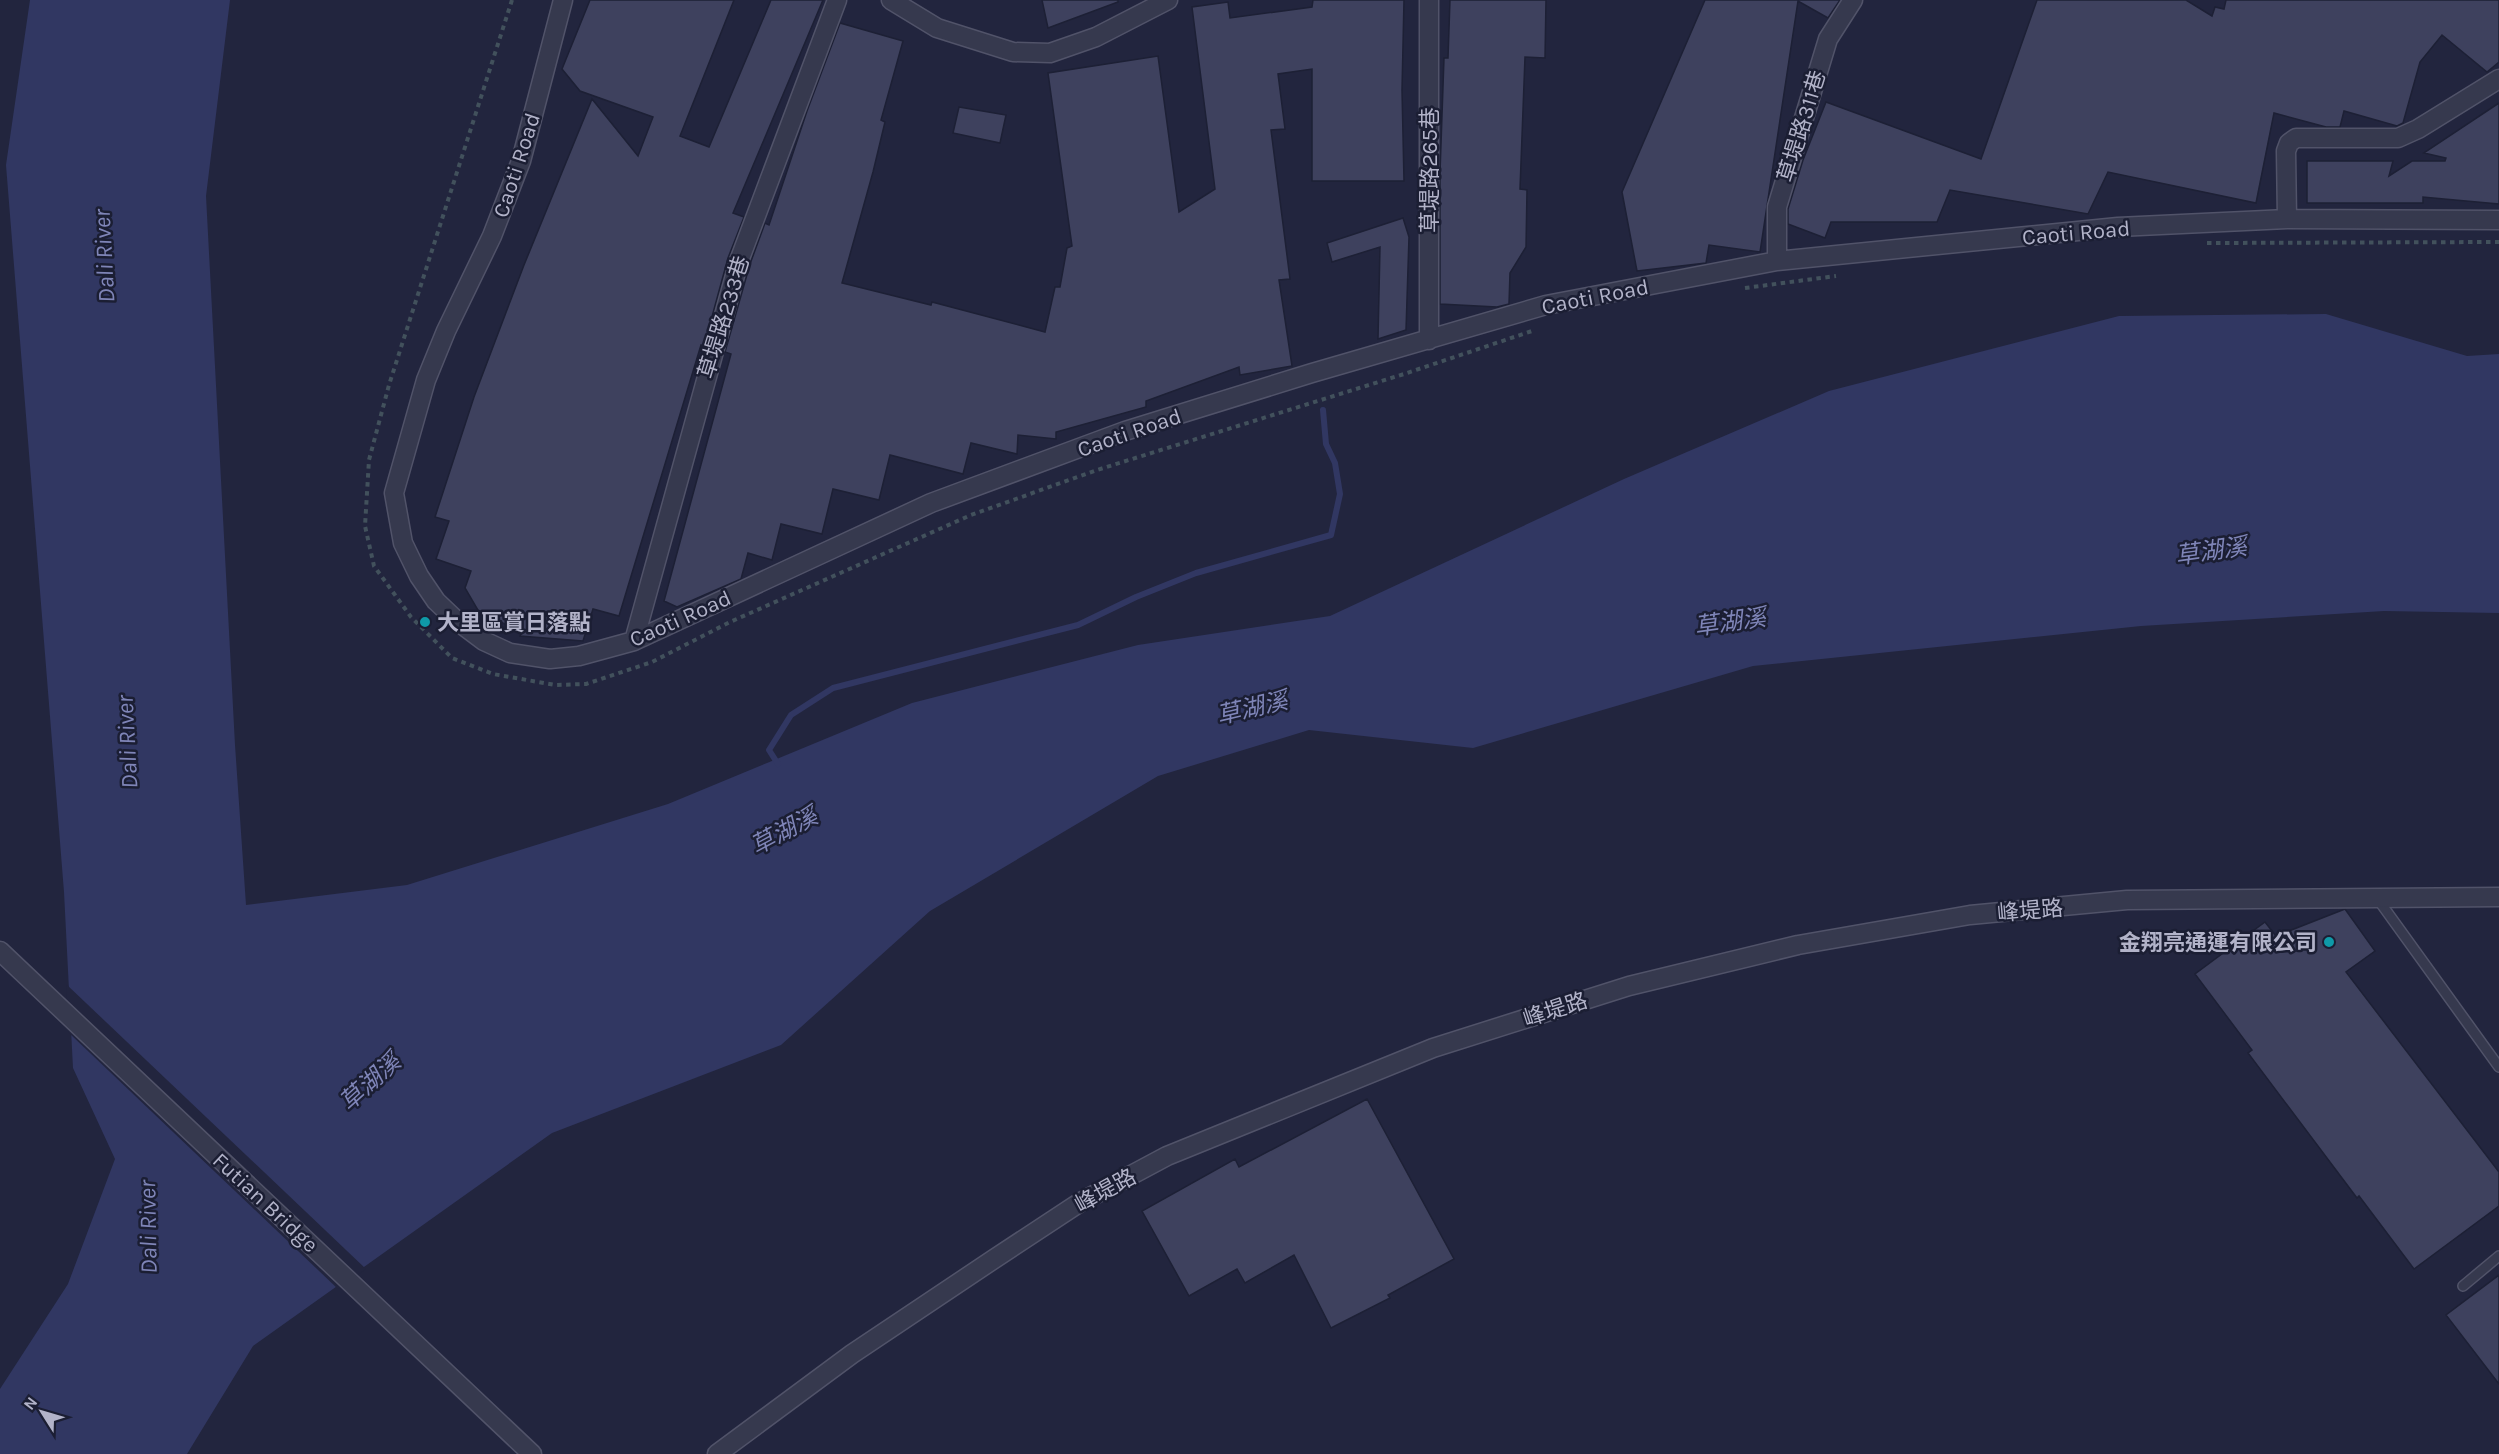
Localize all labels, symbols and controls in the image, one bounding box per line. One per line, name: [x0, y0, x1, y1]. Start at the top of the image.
street label: 草堤路311巷: [1773, 67, 1831, 185]
street label: 草堤路265巷: [1417, 107, 1443, 233]
street label: Caoti Road: [488, 110, 546, 221]
water label: Dali River: [88, 208, 120, 304]
street label: Caoti Road: [2021, 215, 2131, 251]
street label: 草堤路233巷: [693, 253, 755, 382]
street label: Caoti Road: [1540, 274, 1651, 320]
street label: Caoti Road: [1074, 403, 1185, 463]
water label: 草湖溪: [2173, 532, 2252, 570]
street label: Caoti Road: [626, 585, 735, 653]
water label: 草湖溪: [1692, 603, 1771, 641]
place label: 大里區賞日落點: [437, 610, 591, 636]
marker: 大里區賞日落點: [418, 615, 432, 629]
water label: 草湖溪: [1214, 686, 1293, 730]
water label: Dali River: [111, 694, 143, 790]
water label: 草湖溪: [746, 800, 825, 860]
street label: 峰堤路: [1996, 895, 2064, 927]
place label: 金翔亮通運有限公司: [2119, 930, 2317, 956]
marker: 金翔亮通運有限公司: [2322, 935, 2336, 949]
street label: 峰堤路: [1520, 987, 1591, 1033]
water label: 草湖溪: [334, 1045, 408, 1116]
street label: Futian Bridge: [207, 1147, 323, 1258]
street label: 峰堤路: [1070, 1164, 1141, 1218]
water label: Dali River: [133, 1179, 163, 1274]
north arrow: [12, 1382, 72, 1442]
text: N: [19, 1393, 41, 1414]

